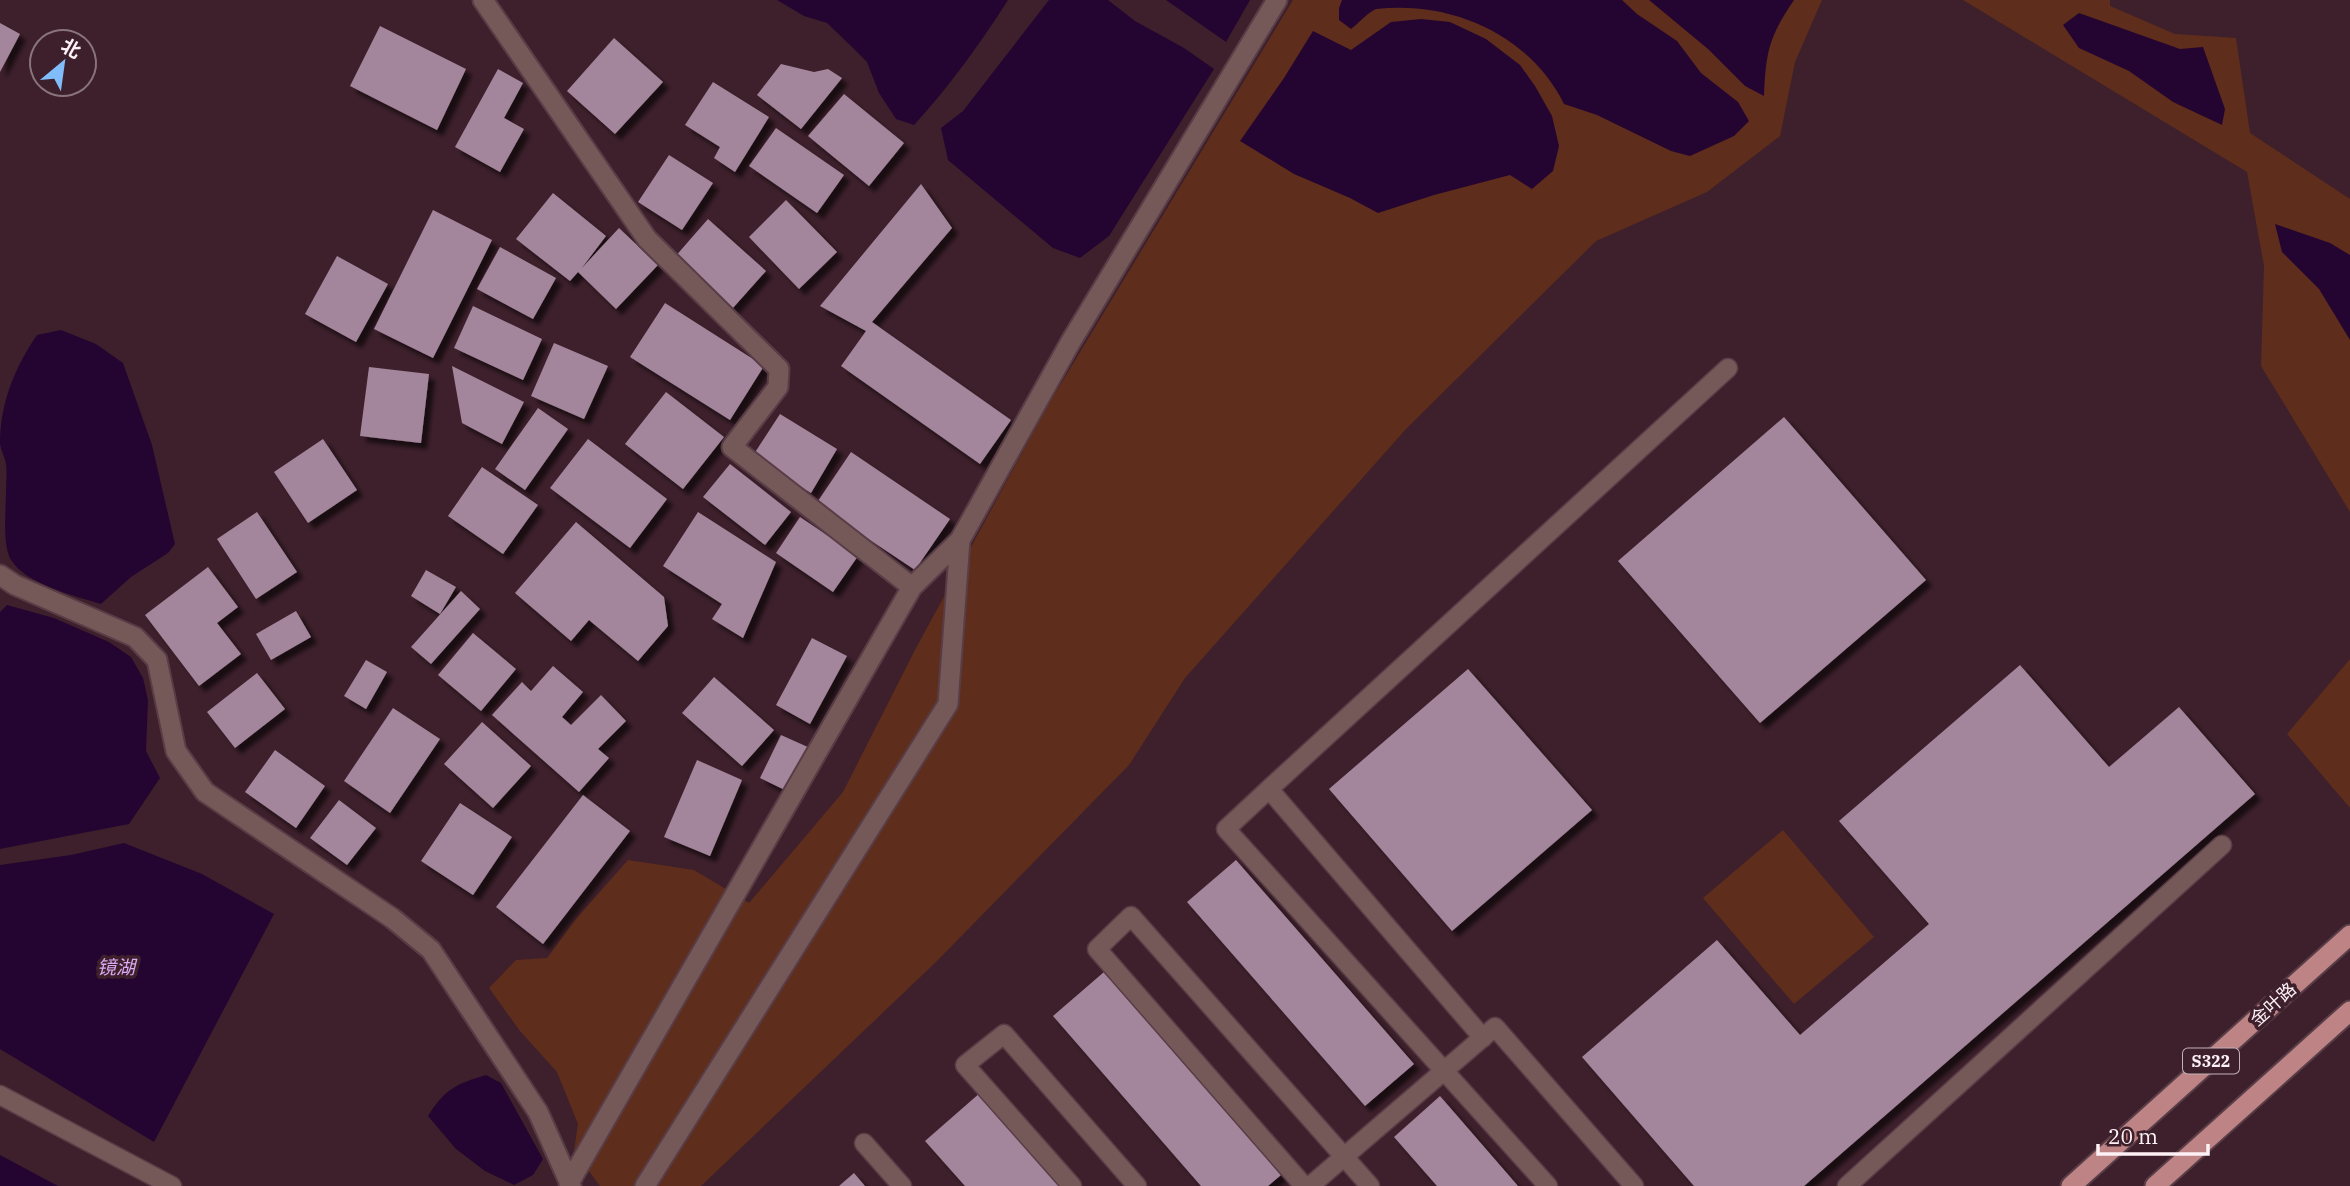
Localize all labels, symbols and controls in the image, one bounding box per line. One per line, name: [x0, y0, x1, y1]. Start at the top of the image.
north arrow: [28, 28, 98, 98]
text: 北: [57, 33, 85, 63]
water label: 镜湖: [97, 955, 138, 979]
street label: 金叶路: [2245, 977, 2301, 1031]
road number: S322: [2183, 1049, 2239, 1074]
scale bar: [2098, 1112, 2208, 1156]
text: 20 m: [2108, 1122, 2158, 1150]

